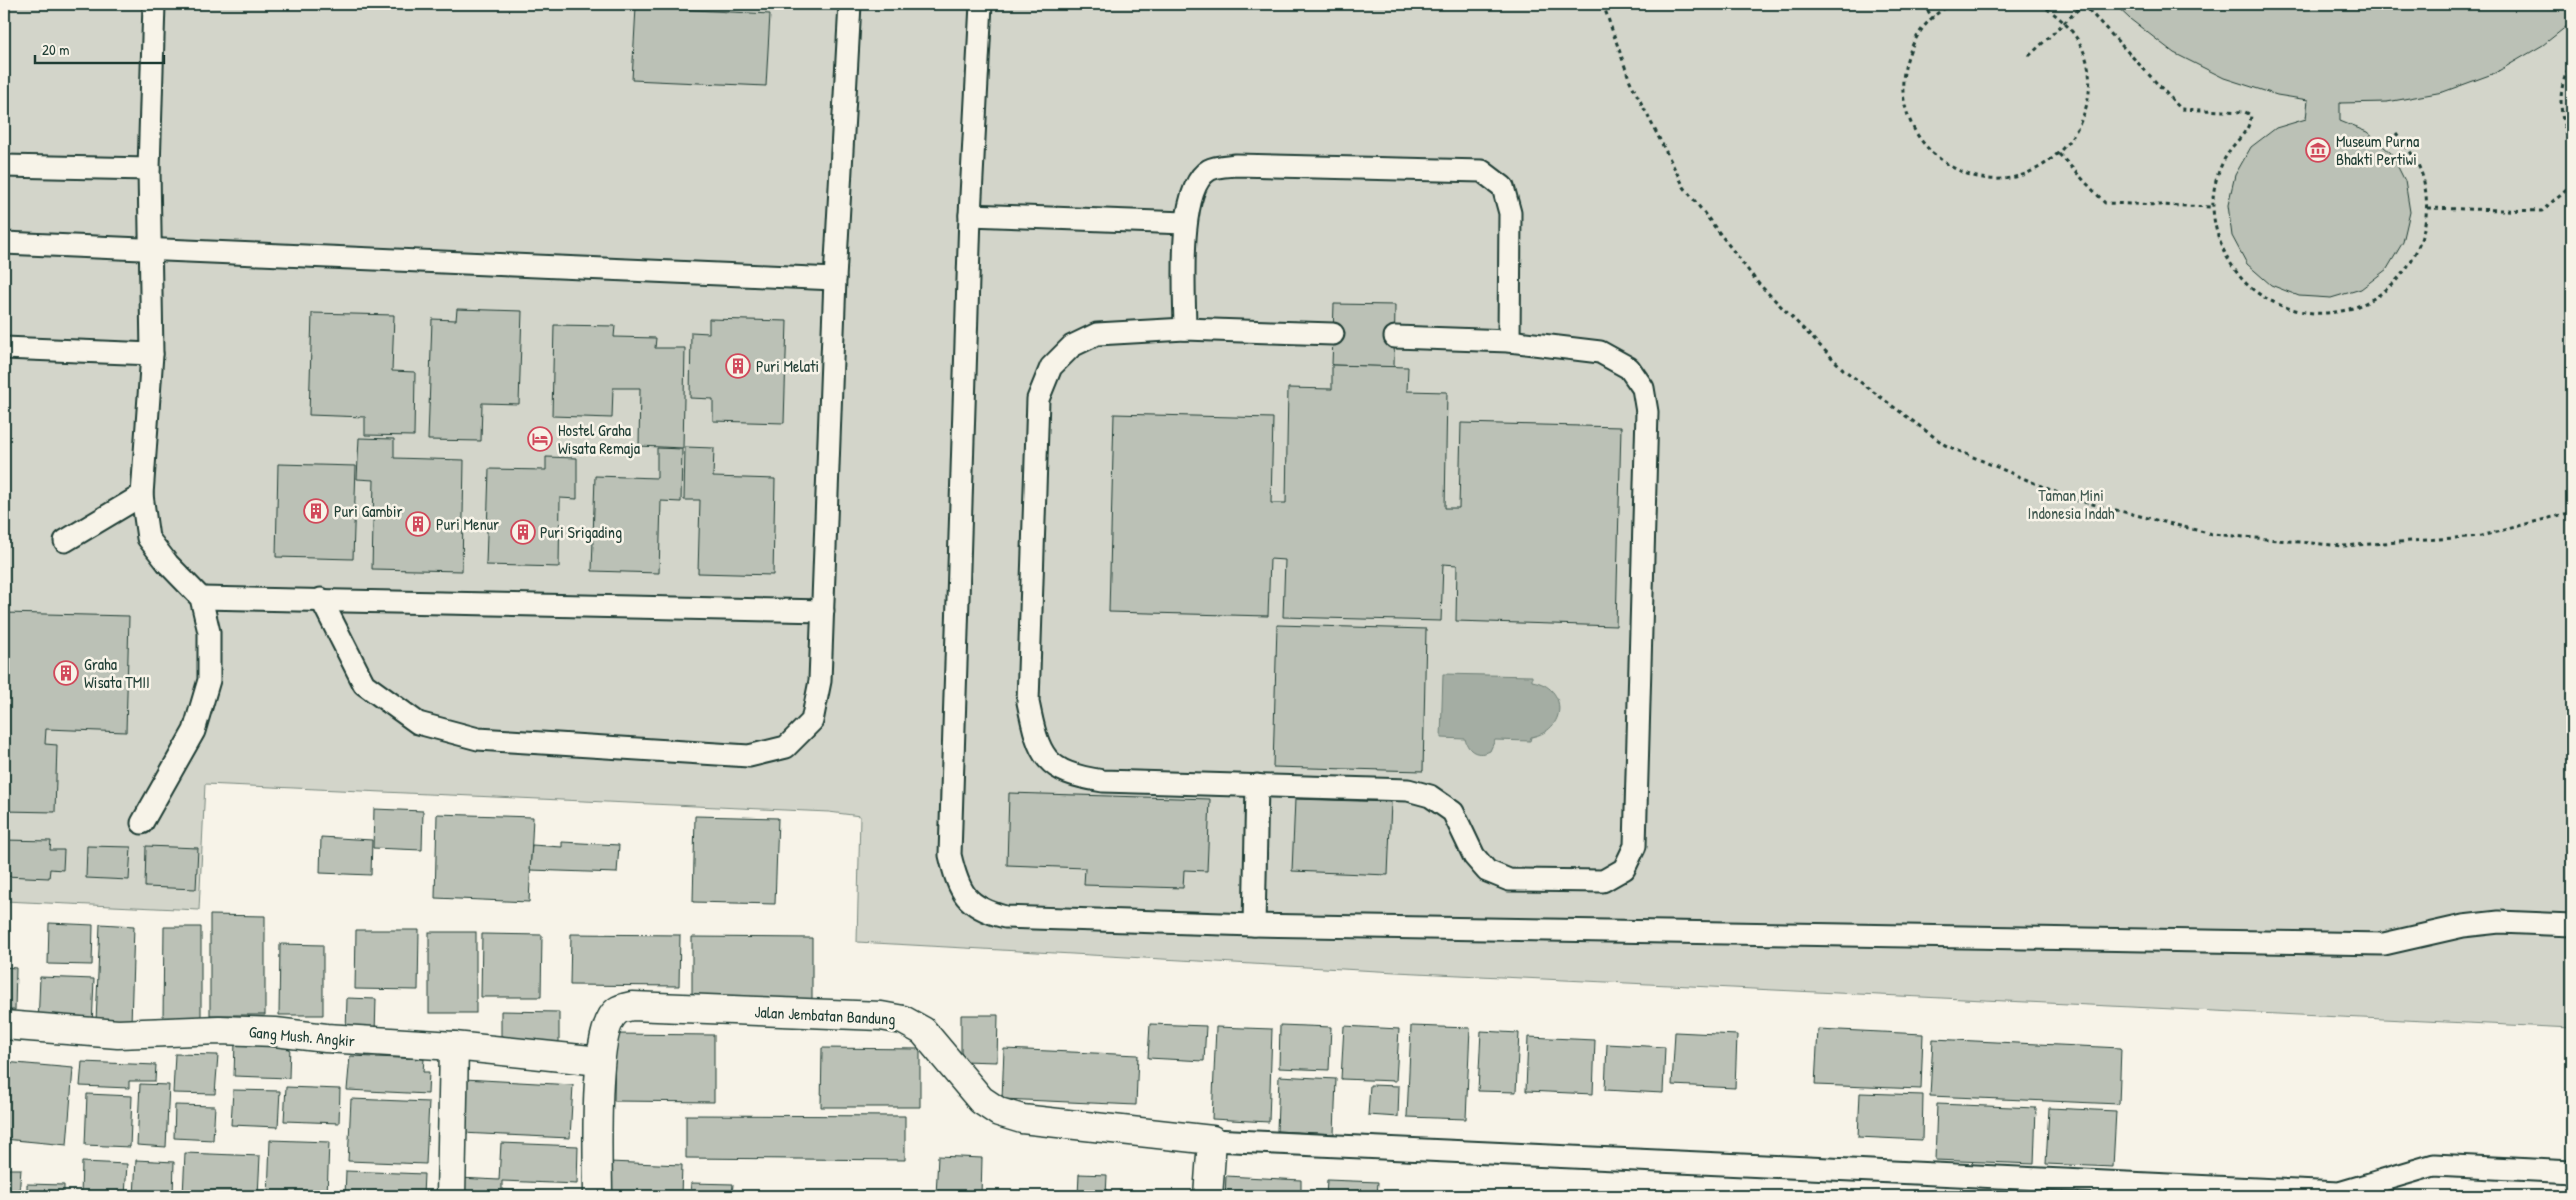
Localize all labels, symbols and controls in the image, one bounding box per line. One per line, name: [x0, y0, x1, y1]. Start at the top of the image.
scale bar: [35, 32, 164, 64]
text: 20 m: [42, 39, 69, 60]
place label: Museum Purna Bhakti Pertiwi: [2336, 130, 2419, 170]
museum icon: Museum Purna Bhakti Pertiwi: [2305, 137, 2331, 163]
building icon: Puri Melati: [725, 353, 751, 379]
place label: Puri Melati: [756, 355, 819, 377]
place label: Hostel Graha Wisata Remaja: [558, 419, 640, 459]
hotel icon: Hostel Graha Wisata Remaja: [527, 426, 553, 452]
park label: Taman Mini Indonesia Indah: [2027, 484, 2115, 524]
building icon: Puri Gambir: [303, 498, 329, 524]
place label: Puri Gambir: [334, 500, 403, 522]
building icon: Puri Menur: [405, 511, 431, 537]
place label: Puri Menur: [436, 513, 499, 535]
building icon: Puri Srigading: [510, 519, 536, 545]
place label: Puri Srigading: [540, 521, 622, 543]
place label: Graha Wisata TMII: [84, 653, 150, 693]
building icon: Graha Wisata TMII: [53, 660, 79, 686]
street label: Jalan Jembatan Bandung: [754, 1000, 896, 1030]
street label: Gang Mush. Angkir: [248, 1020, 356, 1052]

